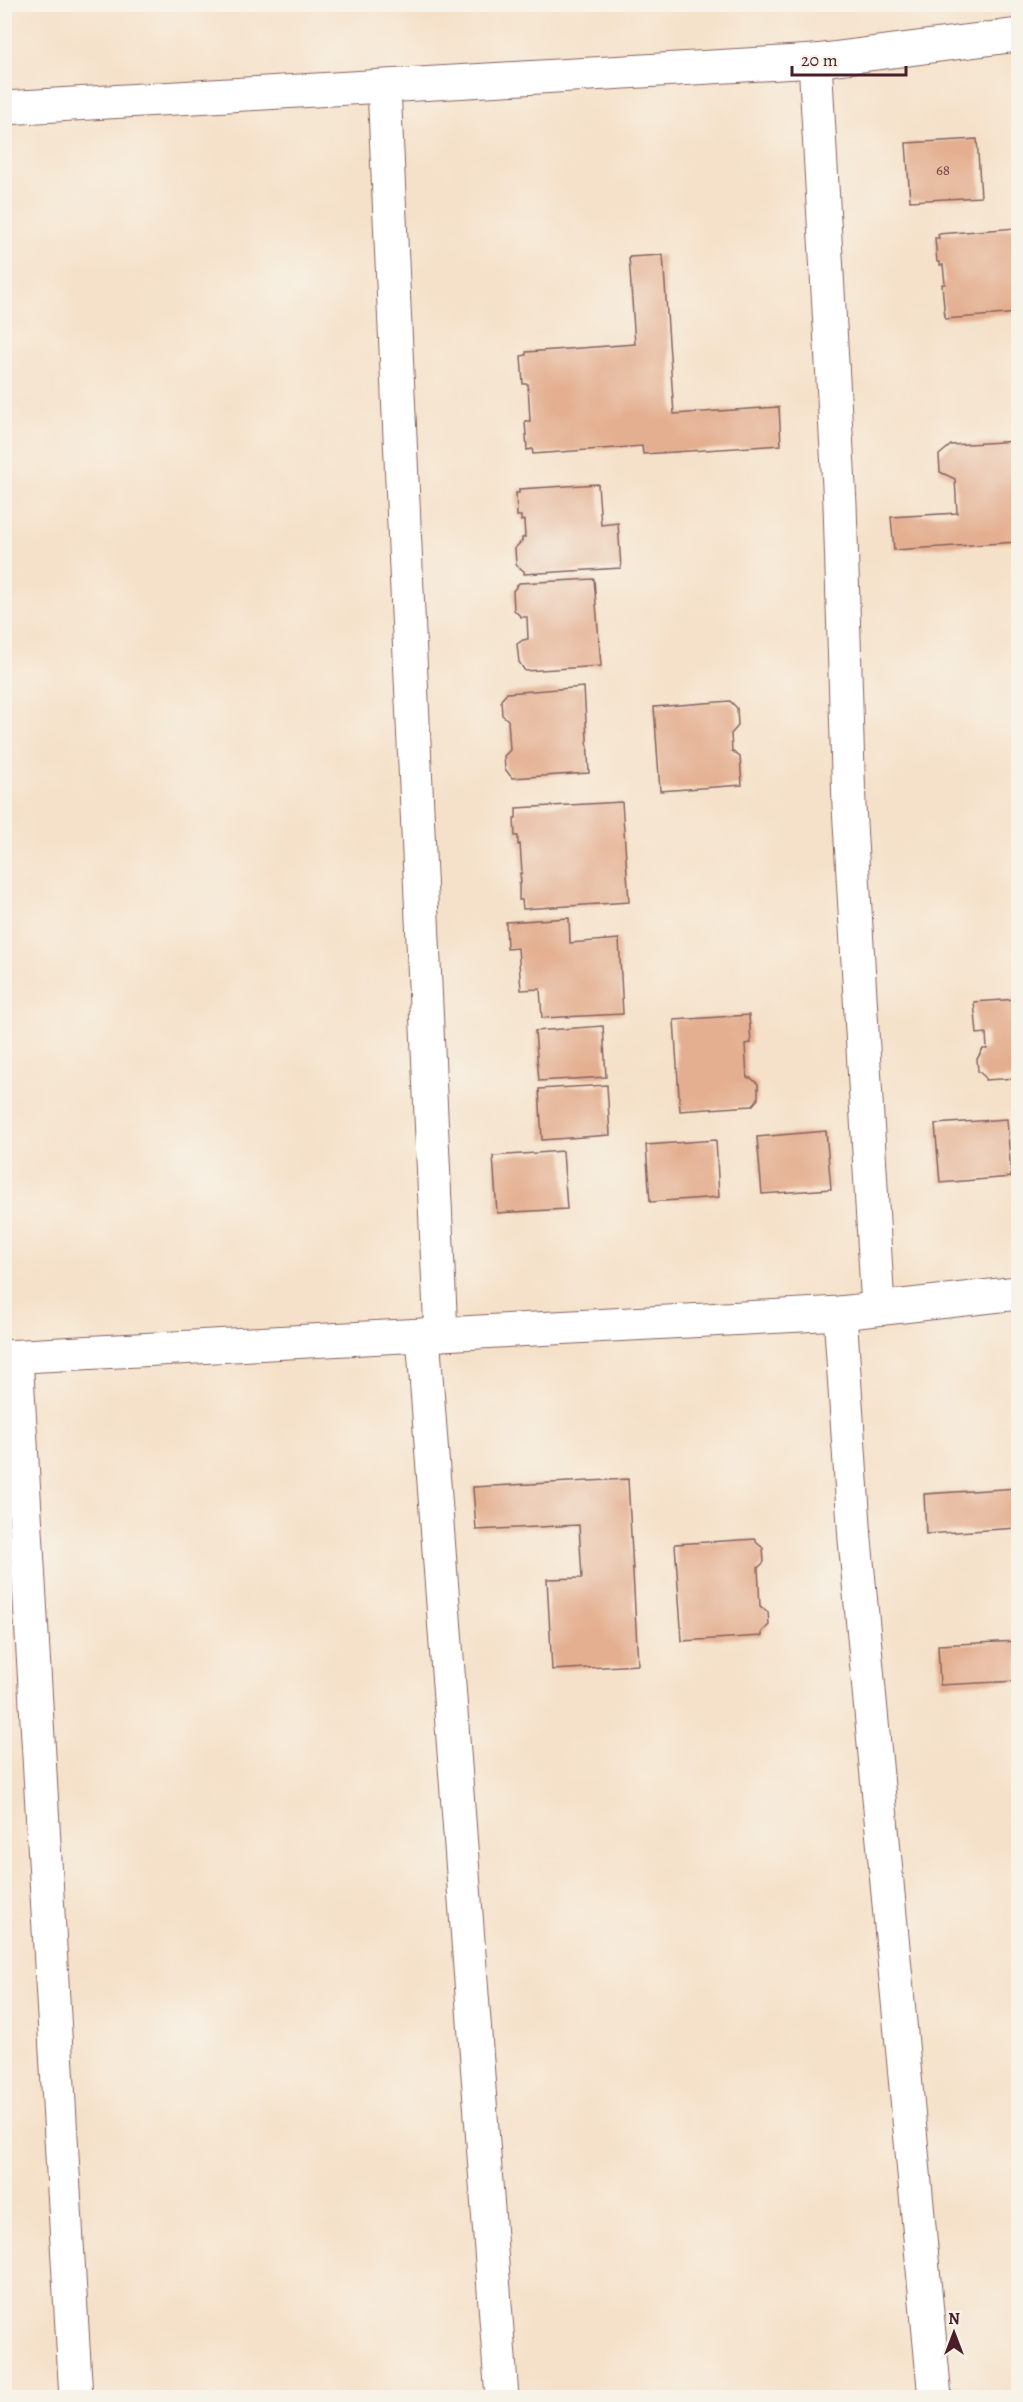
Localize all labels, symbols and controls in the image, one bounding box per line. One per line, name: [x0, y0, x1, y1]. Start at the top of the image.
scale bar: [792, 39, 906, 77]
text: 20 m: [801, 48, 838, 72]
house number: 68: [936, 160, 950, 180]
north arrow: [924, 2303, 984, 2363]
text: N: [948, 2308, 960, 2330]

